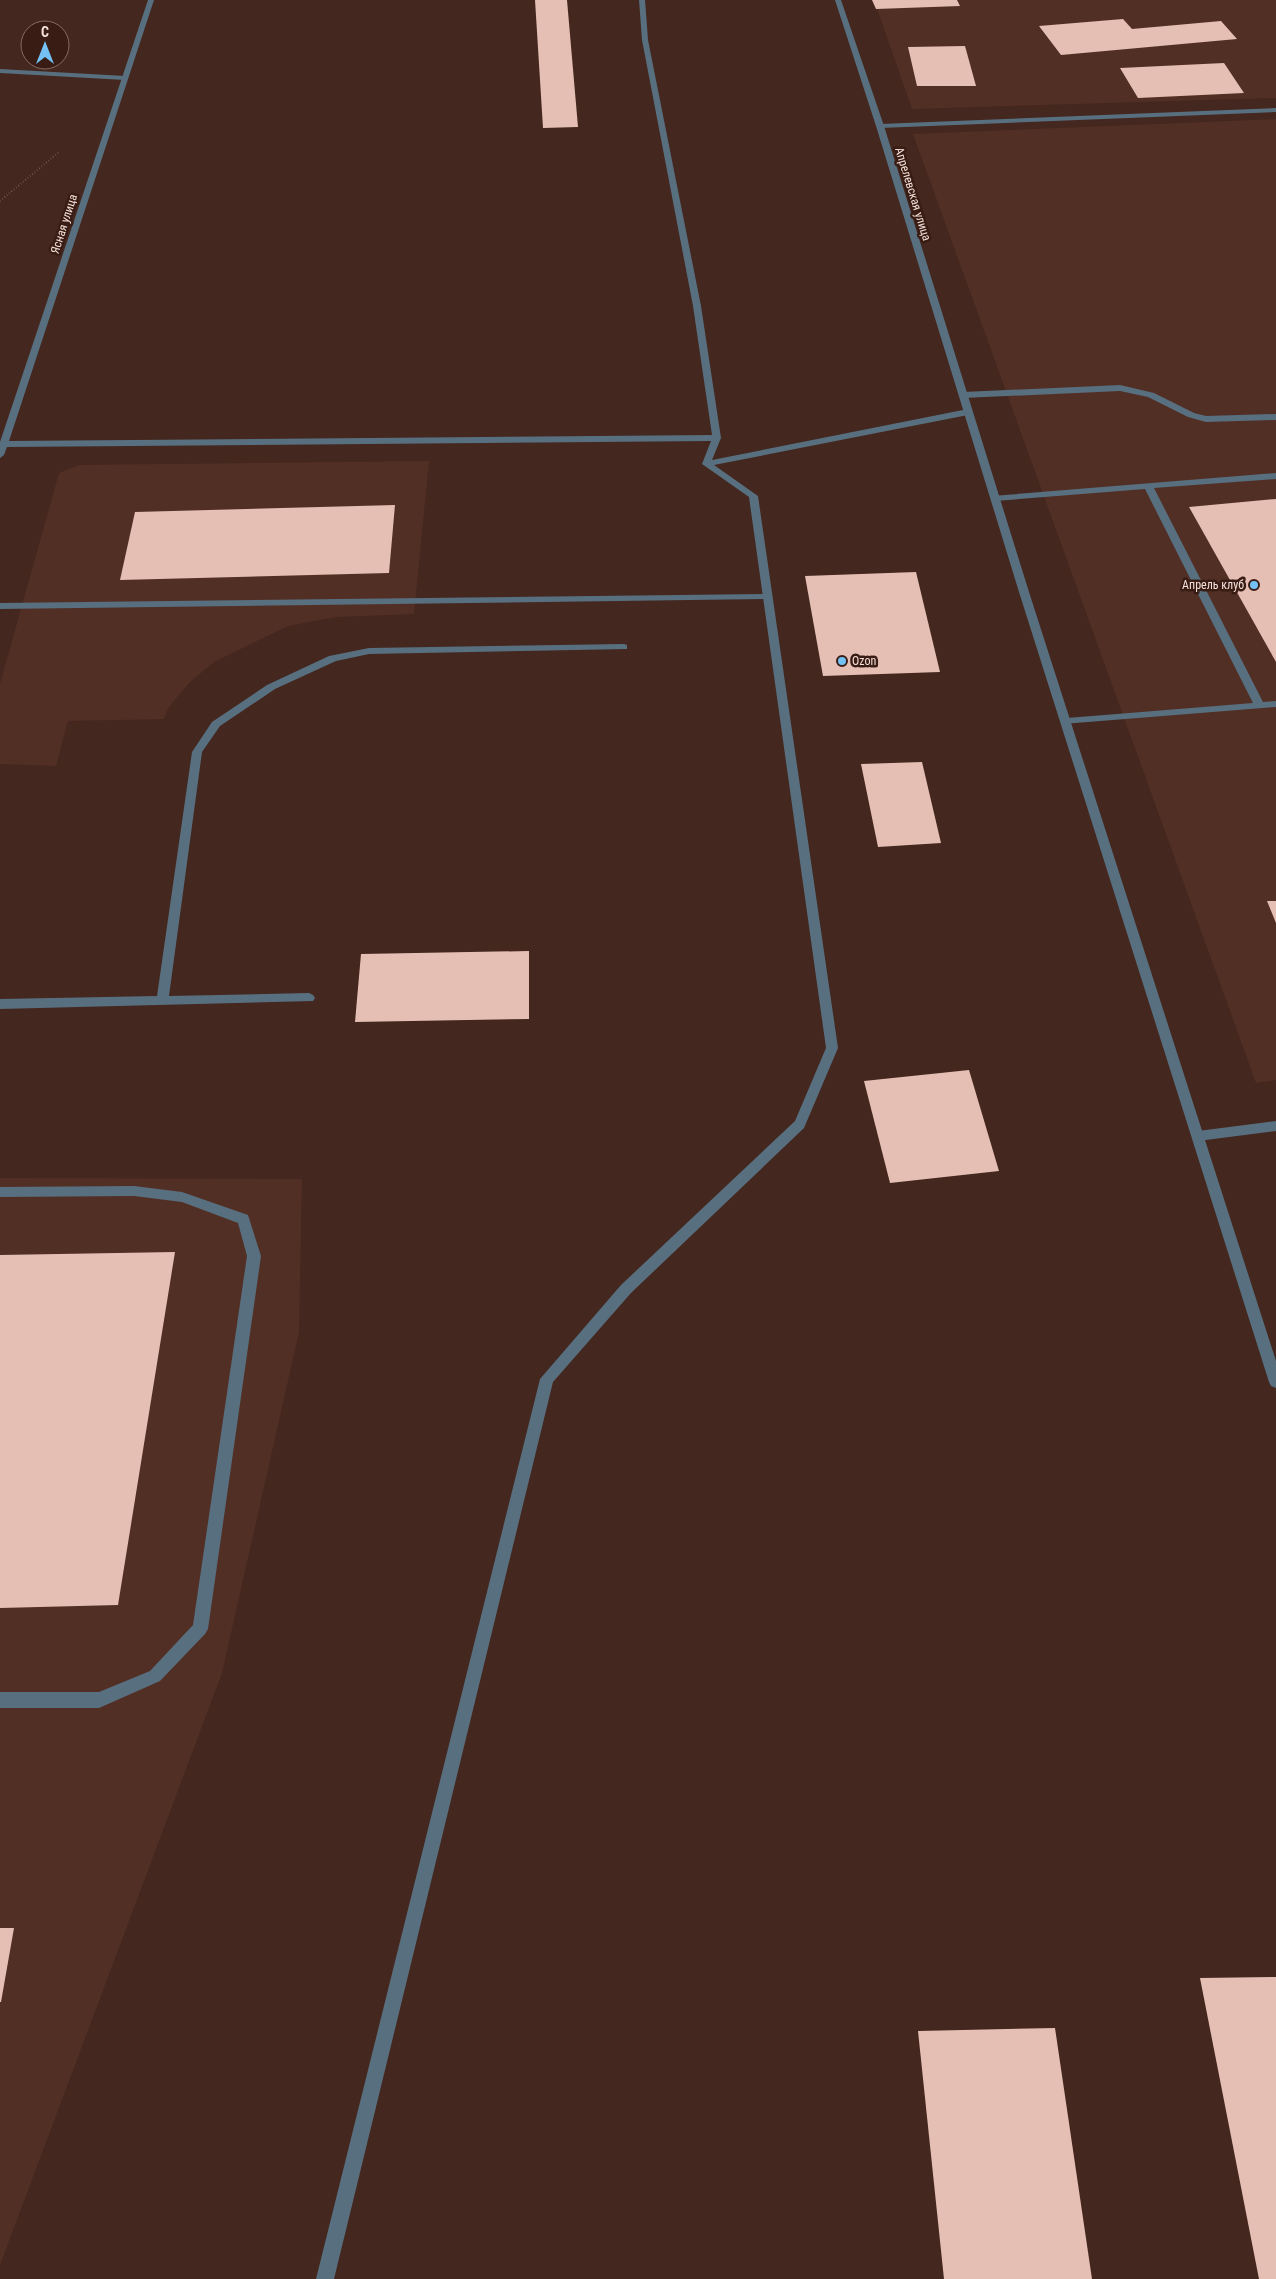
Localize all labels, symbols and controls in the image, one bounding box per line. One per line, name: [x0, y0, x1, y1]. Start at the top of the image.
north arrow: [20, 20, 70, 70]
text: С: [41, 24, 49, 40]
street label: Апрелевская улица: [892, 146, 934, 243]
street label: Ясная улица: [48, 192, 80, 256]
place label: Апрель клуб: [1182, 578, 1244, 592]
marker: Апрель клуб: [1248, 579, 1260, 591]
place label: Ozon: [852, 654, 876, 668]
marker: Ozon: [836, 655, 848, 667]

